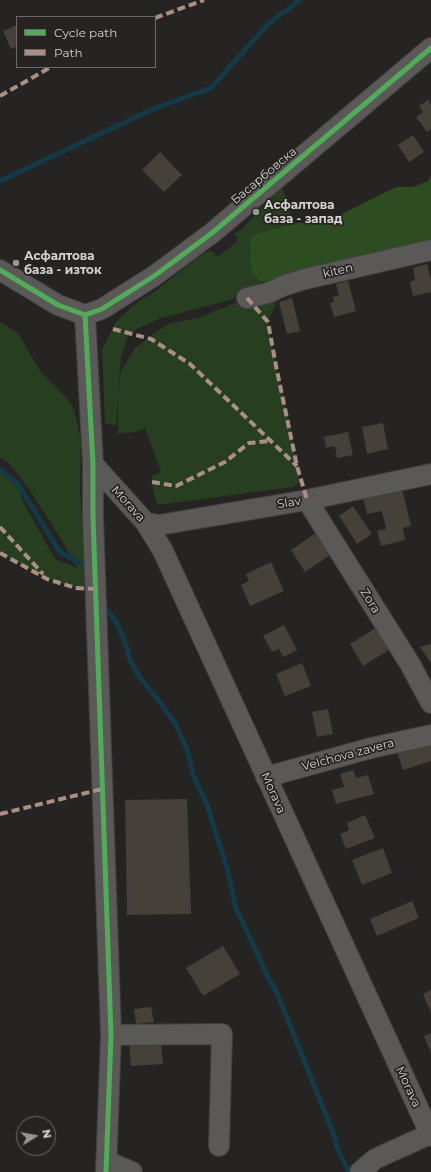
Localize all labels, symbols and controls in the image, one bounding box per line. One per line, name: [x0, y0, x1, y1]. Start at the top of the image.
legend: [16, 16, 156, 68]
text: Cycle path: [54, 25, 117, 40]
text: Path: [54, 45, 83, 60]
street label: Басарбовска: [228, 144, 300, 208]
place label: Асфалтова база - запад: [264, 198, 343, 226]
marker: Асфалтова база - запад: [251, 207, 261, 217]
place label: Асфалтова база - изток: [24, 249, 102, 277]
marker: Асфалтова база - изток: [11, 258, 21, 268]
street label: kiten: [322, 261, 354, 281]
street label: Morava: [108, 483, 148, 525]
street label: Slav: [276, 494, 302, 512]
street label: Zora: [357, 586, 383, 616]
street label: Velchova zavera: [300, 736, 396, 774]
street label: Morava: [258, 770, 288, 816]
street label: Morava: [392, 1064, 424, 1110]
north arrow: [16, 1116, 56, 1156]
text: N: [39, 1128, 55, 1140]

